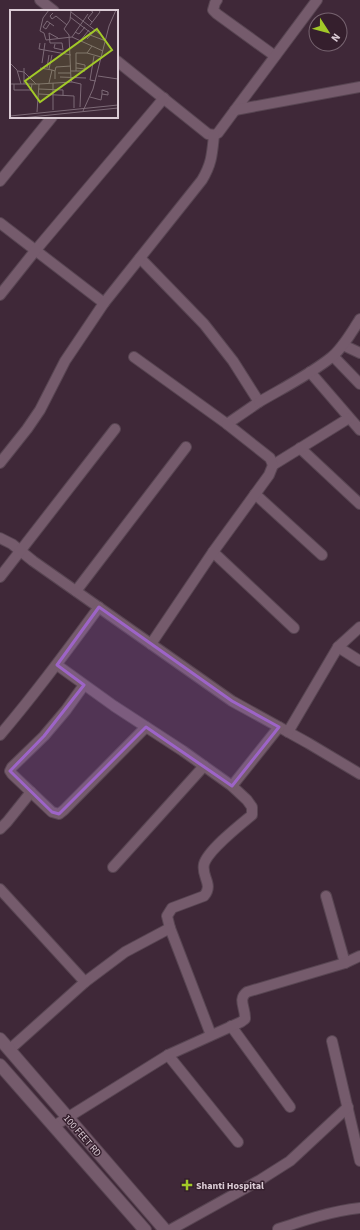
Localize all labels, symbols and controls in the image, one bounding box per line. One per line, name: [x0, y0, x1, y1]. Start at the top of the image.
inset map: [10, 10, 118, 118]
north arrow: [308, 12, 348, 52]
text: N: [327, 30, 344, 45]
street label: 100 FEET RD: [60, 1112, 104, 1160]
marker: Shanti Hospital: [181, 1179, 193, 1191]
place label: Shanti Hospital: [196, 1179, 264, 1193]

